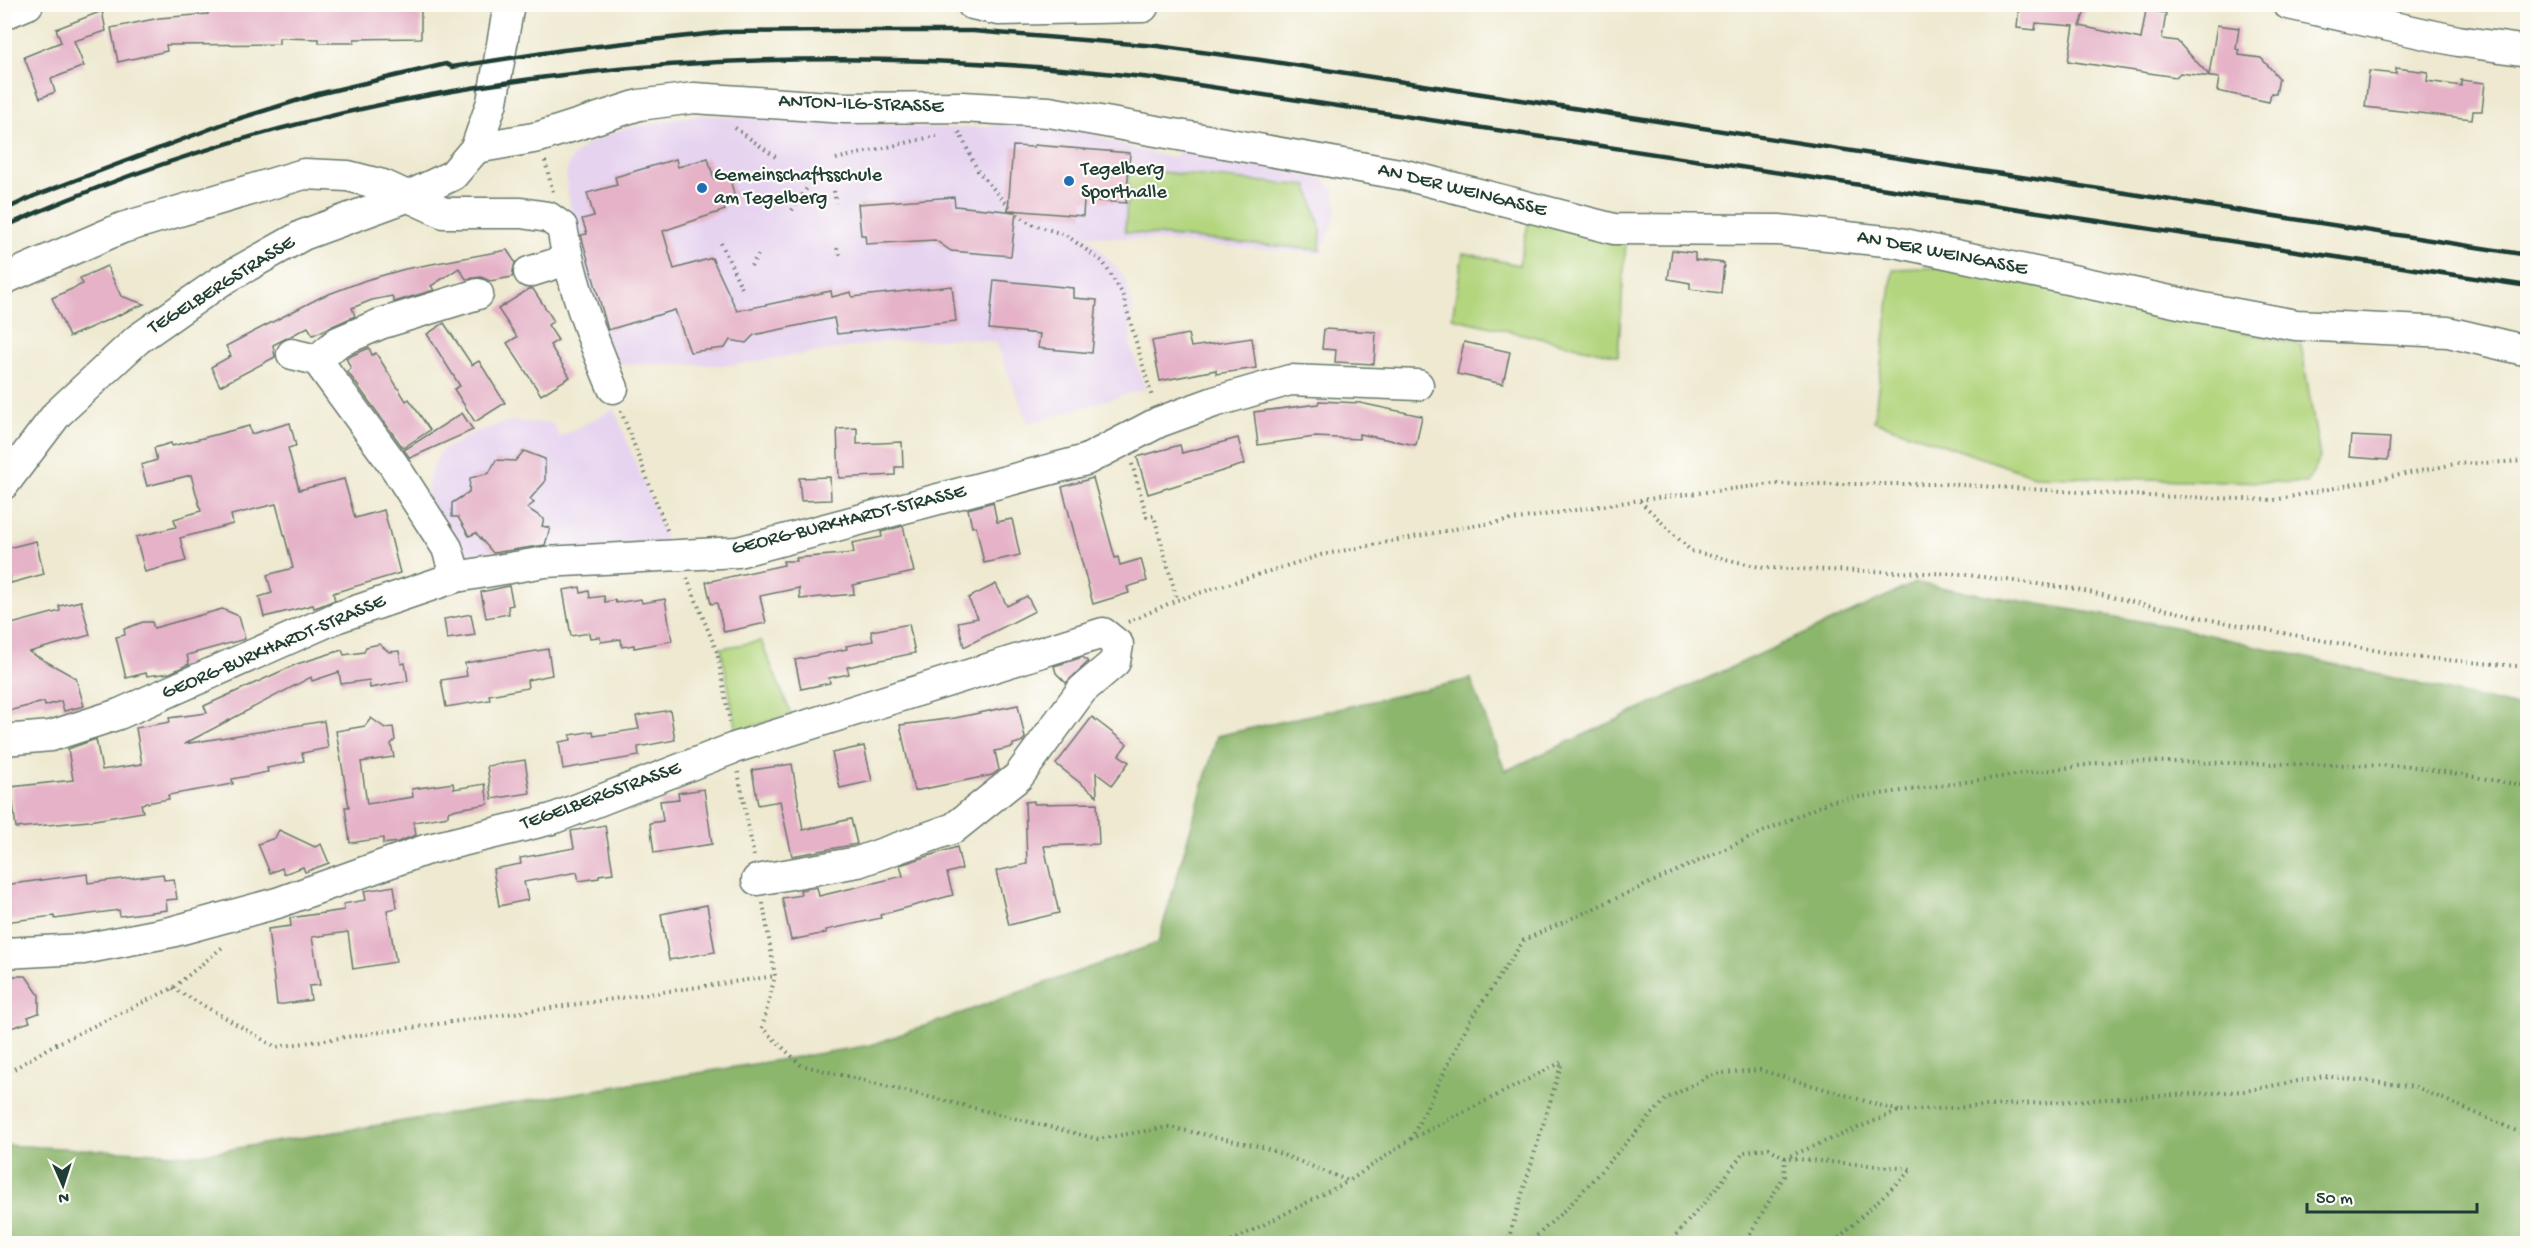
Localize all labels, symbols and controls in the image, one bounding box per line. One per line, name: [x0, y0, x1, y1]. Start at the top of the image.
street label: ANTON-ILG-STRASSE: [778, 91, 945, 119]
place label: Tegelberg Sporthalle: [1080, 159, 1167, 205]
street label: AN DER WEINGASSE: [1375, 159, 1550, 223]
place label: Gemeinschaftsschule am Tegelberg: [714, 165, 883, 211]
marker: Tegelberg Sporthalle: [1062, 174, 1076, 188]
marker: Gemeinschaftsschule am Tegelberg: [695, 181, 709, 195]
street label: AN DER WEINGASSE: [1855, 226, 2031, 282]
street label: TEGELBERGSTRASSE: [144, 231, 301, 341]
street label: GEORG-BURKHARDT-STRASSE: [729, 480, 970, 561]
street label: GEORG-BURKHARDT-STRASSE: [159, 590, 391, 706]
street label: TEGELBERGSTRASSE: [517, 757, 686, 837]
north arrow: [33, 1155, 93, 1215]
scale bar: [2307, 1176, 2476, 1214]
text: N: [57, 1187, 69, 1206]
text: 50 m: [2316, 1189, 2353, 1210]

